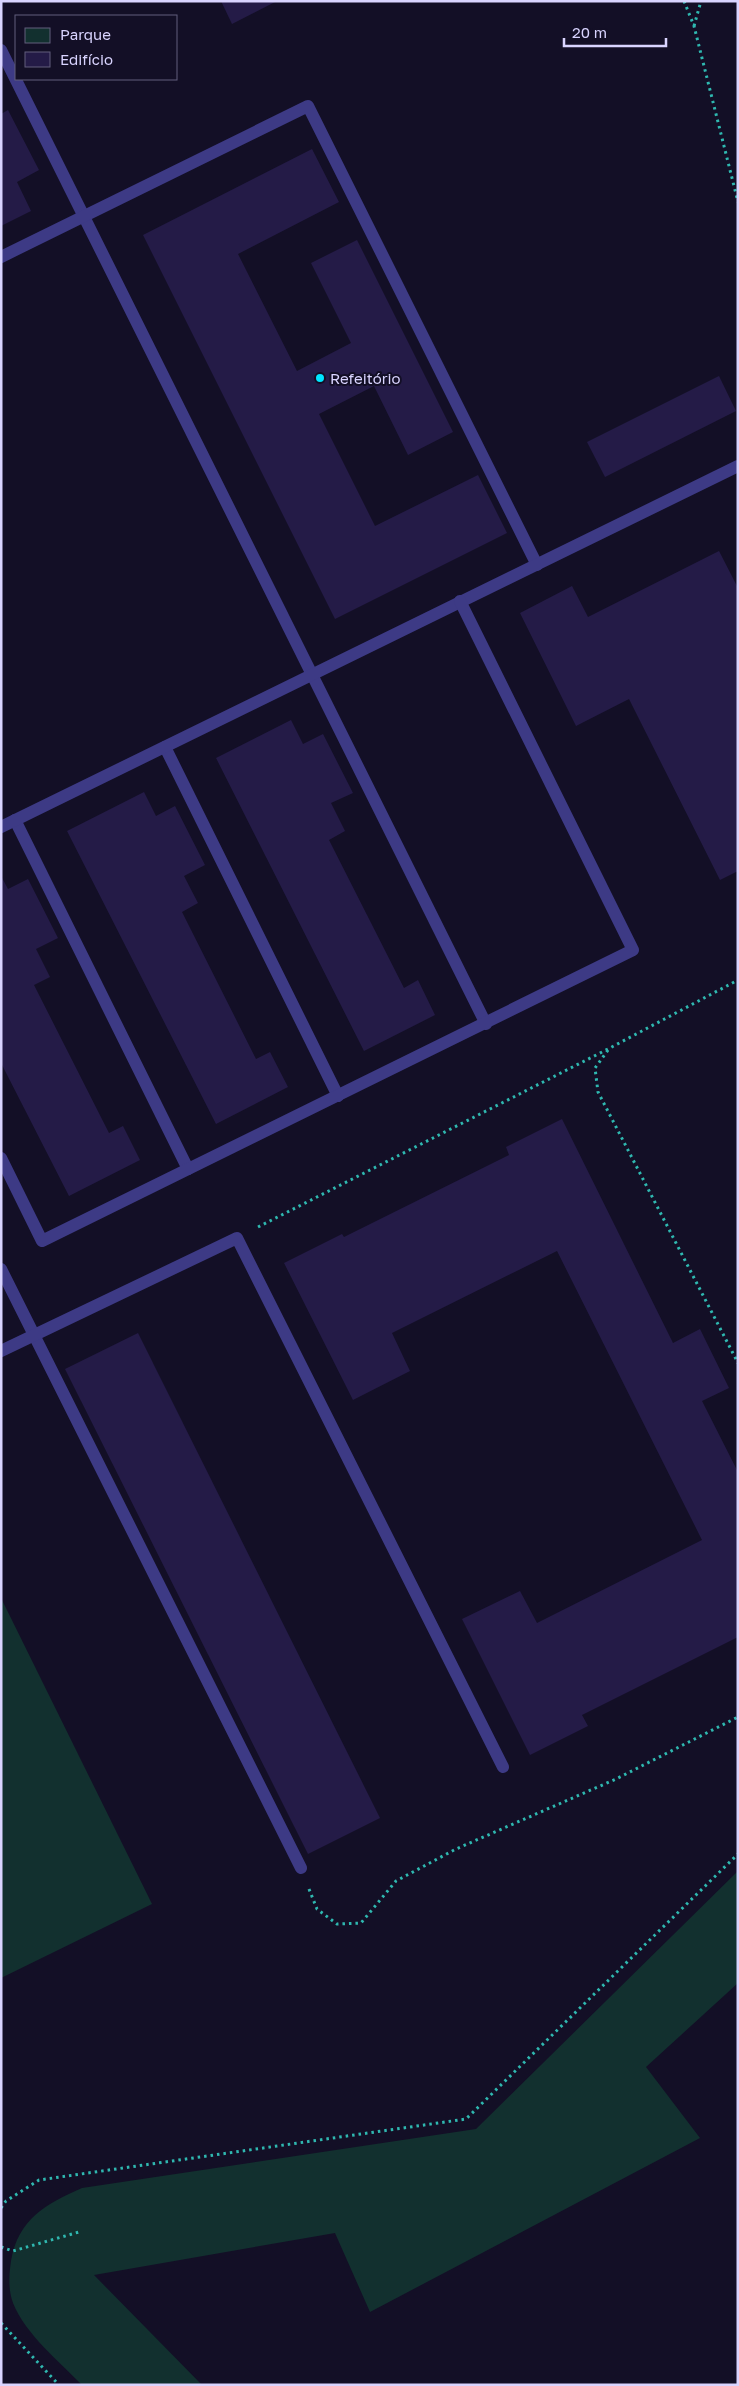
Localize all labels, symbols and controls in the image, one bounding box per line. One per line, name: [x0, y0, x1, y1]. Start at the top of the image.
legend: [15, 15, 178, 80]
scale bar: [564, 15, 666, 47]
text: 20 m: [572, 23, 607, 41]
text: Parque: [60, 25, 111, 43]
text: Edifício: [60, 50, 113, 68]
place label: Refeitório: [330, 369, 401, 387]
marker: Refeitório: [314, 372, 326, 384]

